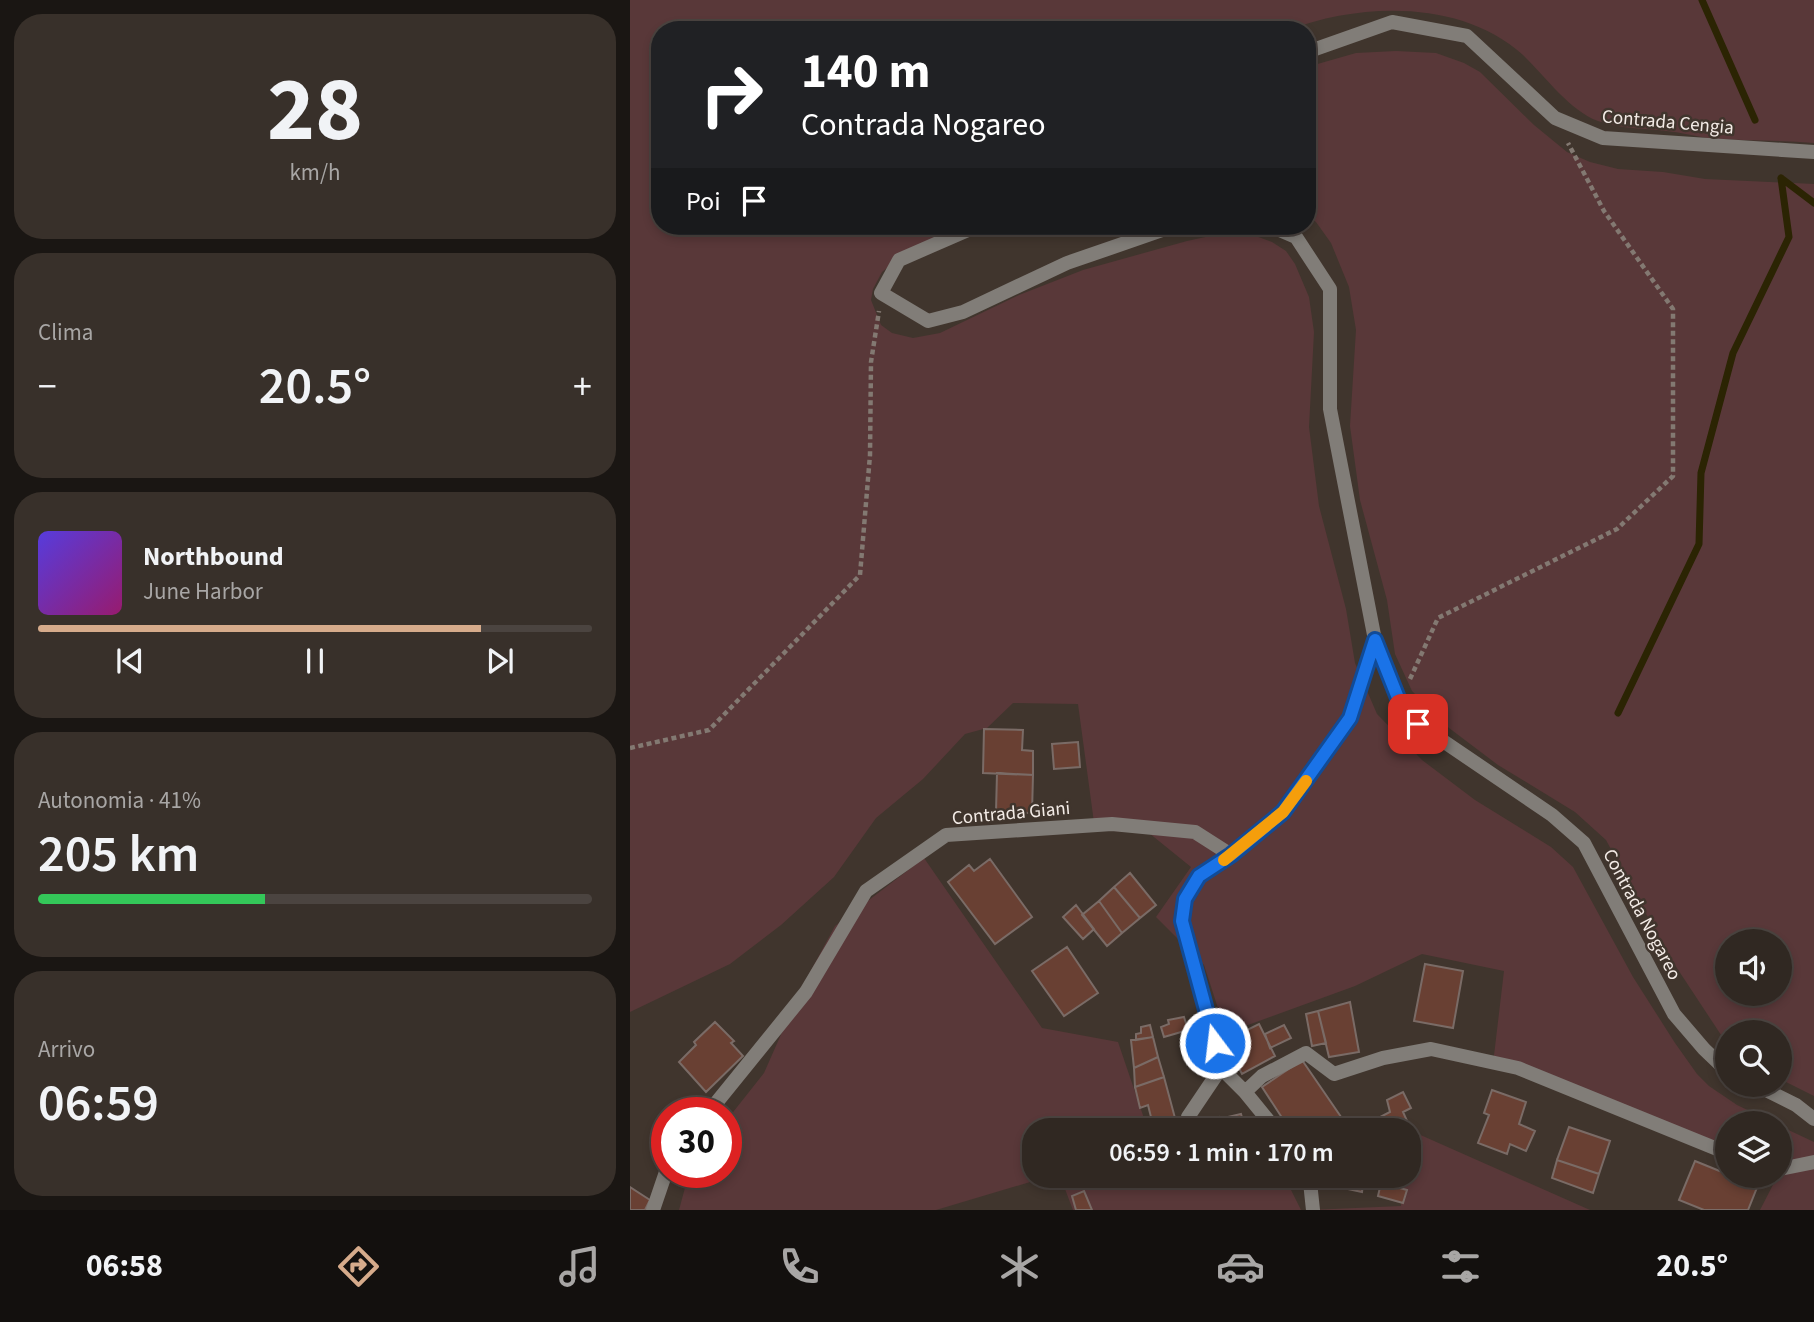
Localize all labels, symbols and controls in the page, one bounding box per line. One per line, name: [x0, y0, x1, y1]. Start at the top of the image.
text: 140 m: [801, 37, 930, 107]
text: 28: [267, 46, 363, 175]
icon: right: [686, 49, 777, 140]
text: Contrada Nogareo: [801, 102, 1045, 148]
street label: Contrada Cengia: [1601, 103, 1735, 142]
text: km/h: [289, 156, 341, 189]
icon: arrive: [735, 182, 773, 220]
text: Poi: [686, 183, 721, 220]
text: Clima: [38, 316, 93, 349]
text: 20.5°: [259, 350, 371, 424]
text: −: [38, 360, 57, 414]
text: +: [573, 360, 592, 414]
text: Northbound: [143, 538, 284, 575]
text: June Harbor: [143, 575, 263, 608]
icon: previous: [111, 642, 149, 680]
icon: pause: [296, 642, 334, 680]
icon: next: [481, 642, 519, 680]
pin: [1388, 694, 1448, 754]
icon: arrive: [1399, 705, 1437, 743]
text: Autonomia · 41%: [38, 784, 201, 817]
street label: Contrada Giani: [951, 795, 1071, 832]
text: 205 km: [38, 818, 199, 892]
street label: Contrada Nogareo: [1596, 844, 1688, 985]
map controls: [1715, 929, 1792, 1188]
button: sound: [1715, 929, 1792, 1006]
position arrow: [1178, 1006, 1252, 1080]
button: search: [1715, 1020, 1792, 1097]
text: Arrivo: [38, 1033, 95, 1066]
text: 06:59: [38, 1067, 159, 1141]
speed limit sign: 30: [651, 1097, 742, 1188]
button: layers: [1715, 1111, 1792, 1188]
text: 06:59 · 1 min · 170 m: [1109, 1134, 1334, 1171]
icon: directions: [334, 1242, 383, 1291]
icon: music: [555, 1242, 604, 1291]
icon: phone: [775, 1242, 824, 1291]
icon: climate: [995, 1242, 1044, 1291]
icon: car: [1216, 1242, 1265, 1291]
icon: filters: [1436, 1242, 1485, 1291]
text: 06:58: [86, 1243, 163, 1289]
text: 20.5°: [1656, 1243, 1728, 1289]

